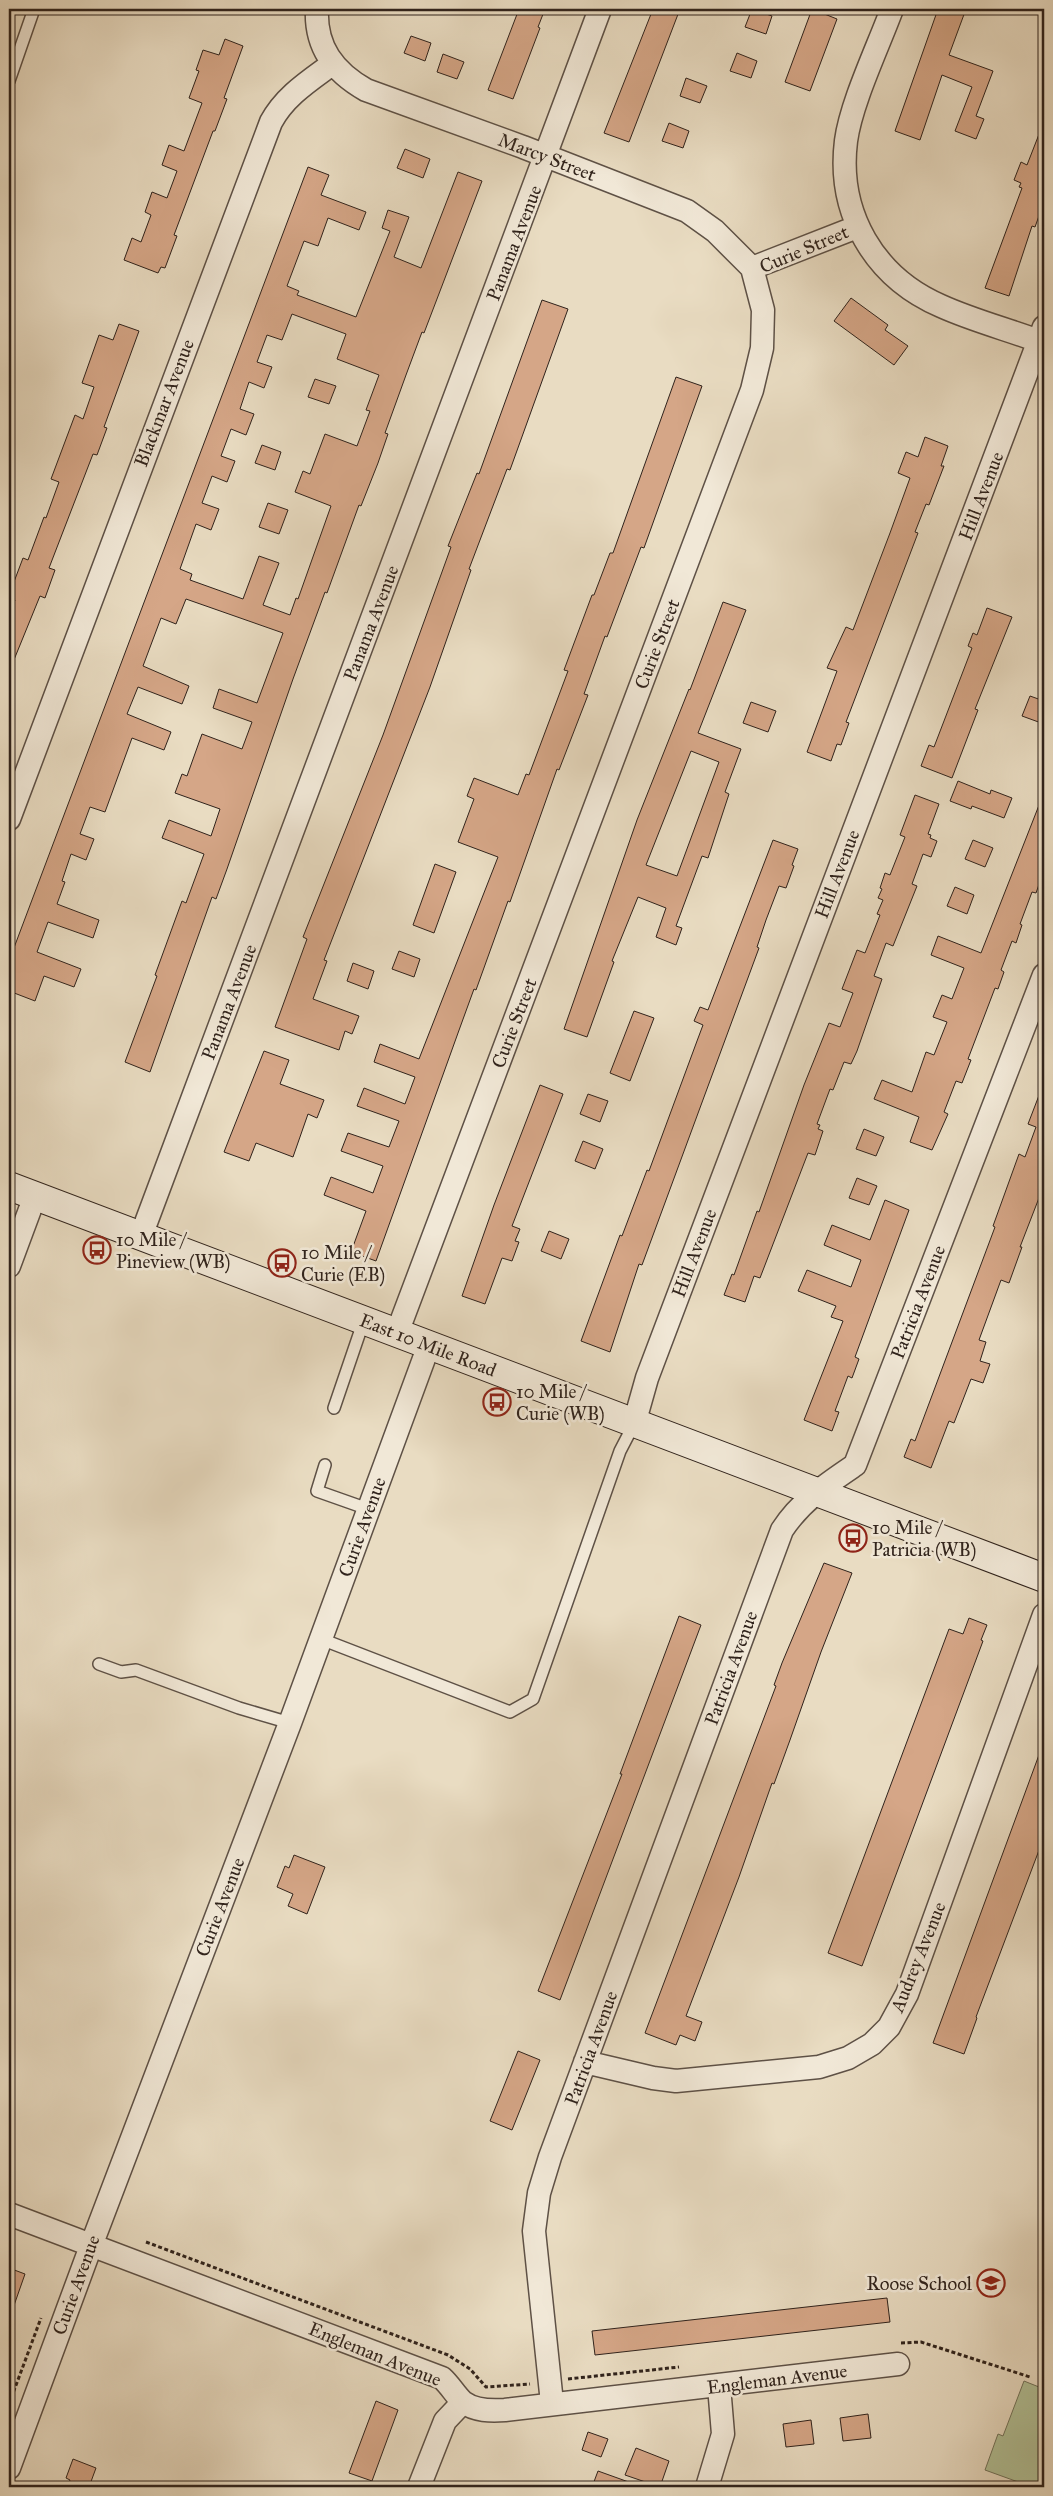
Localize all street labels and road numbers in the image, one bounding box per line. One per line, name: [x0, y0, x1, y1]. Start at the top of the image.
street label: Marcy Street: [495, 128, 599, 186]
street label: Panama Avenue: [481, 182, 547, 304]
street label: Curie Street: [756, 220, 852, 278]
street label: Blackmar Avenue: [129, 336, 199, 470]
street label: Hill Avenue: [954, 448, 1008, 544]
street label: Panama Avenue: [338, 562, 404, 684]
street label: Curie Street: [629, 595, 685, 692]
street label: Hill Avenue: [810, 826, 864, 922]
street label: Panama Avenue: [196, 941, 262, 1063]
street label: Curie Street: [486, 974, 542, 1071]
street label: Hill Avenue: [667, 1205, 721, 1301]
street label: Patricia Avenue: [886, 1242, 950, 1362]
street label: East 10 Mile Road: [357, 1308, 500, 1382]
street label: Curie Avenue: [333, 1474, 391, 1580]
street label: Patricia Avenue: [700, 1608, 762, 1728]
street label: Curie Avenue: [191, 1854, 249, 1960]
street label: Audrey Avenue: [885, 1898, 951, 2017]
street label: Patricia Avenue: [560, 1988, 622, 2108]
street label: Curie Avenue: [47, 2232, 105, 2338]
street label: Engleman Avenue: [305, 2317, 445, 2392]
street label: Engleman Avenue: [706, 2359, 849, 2400]

